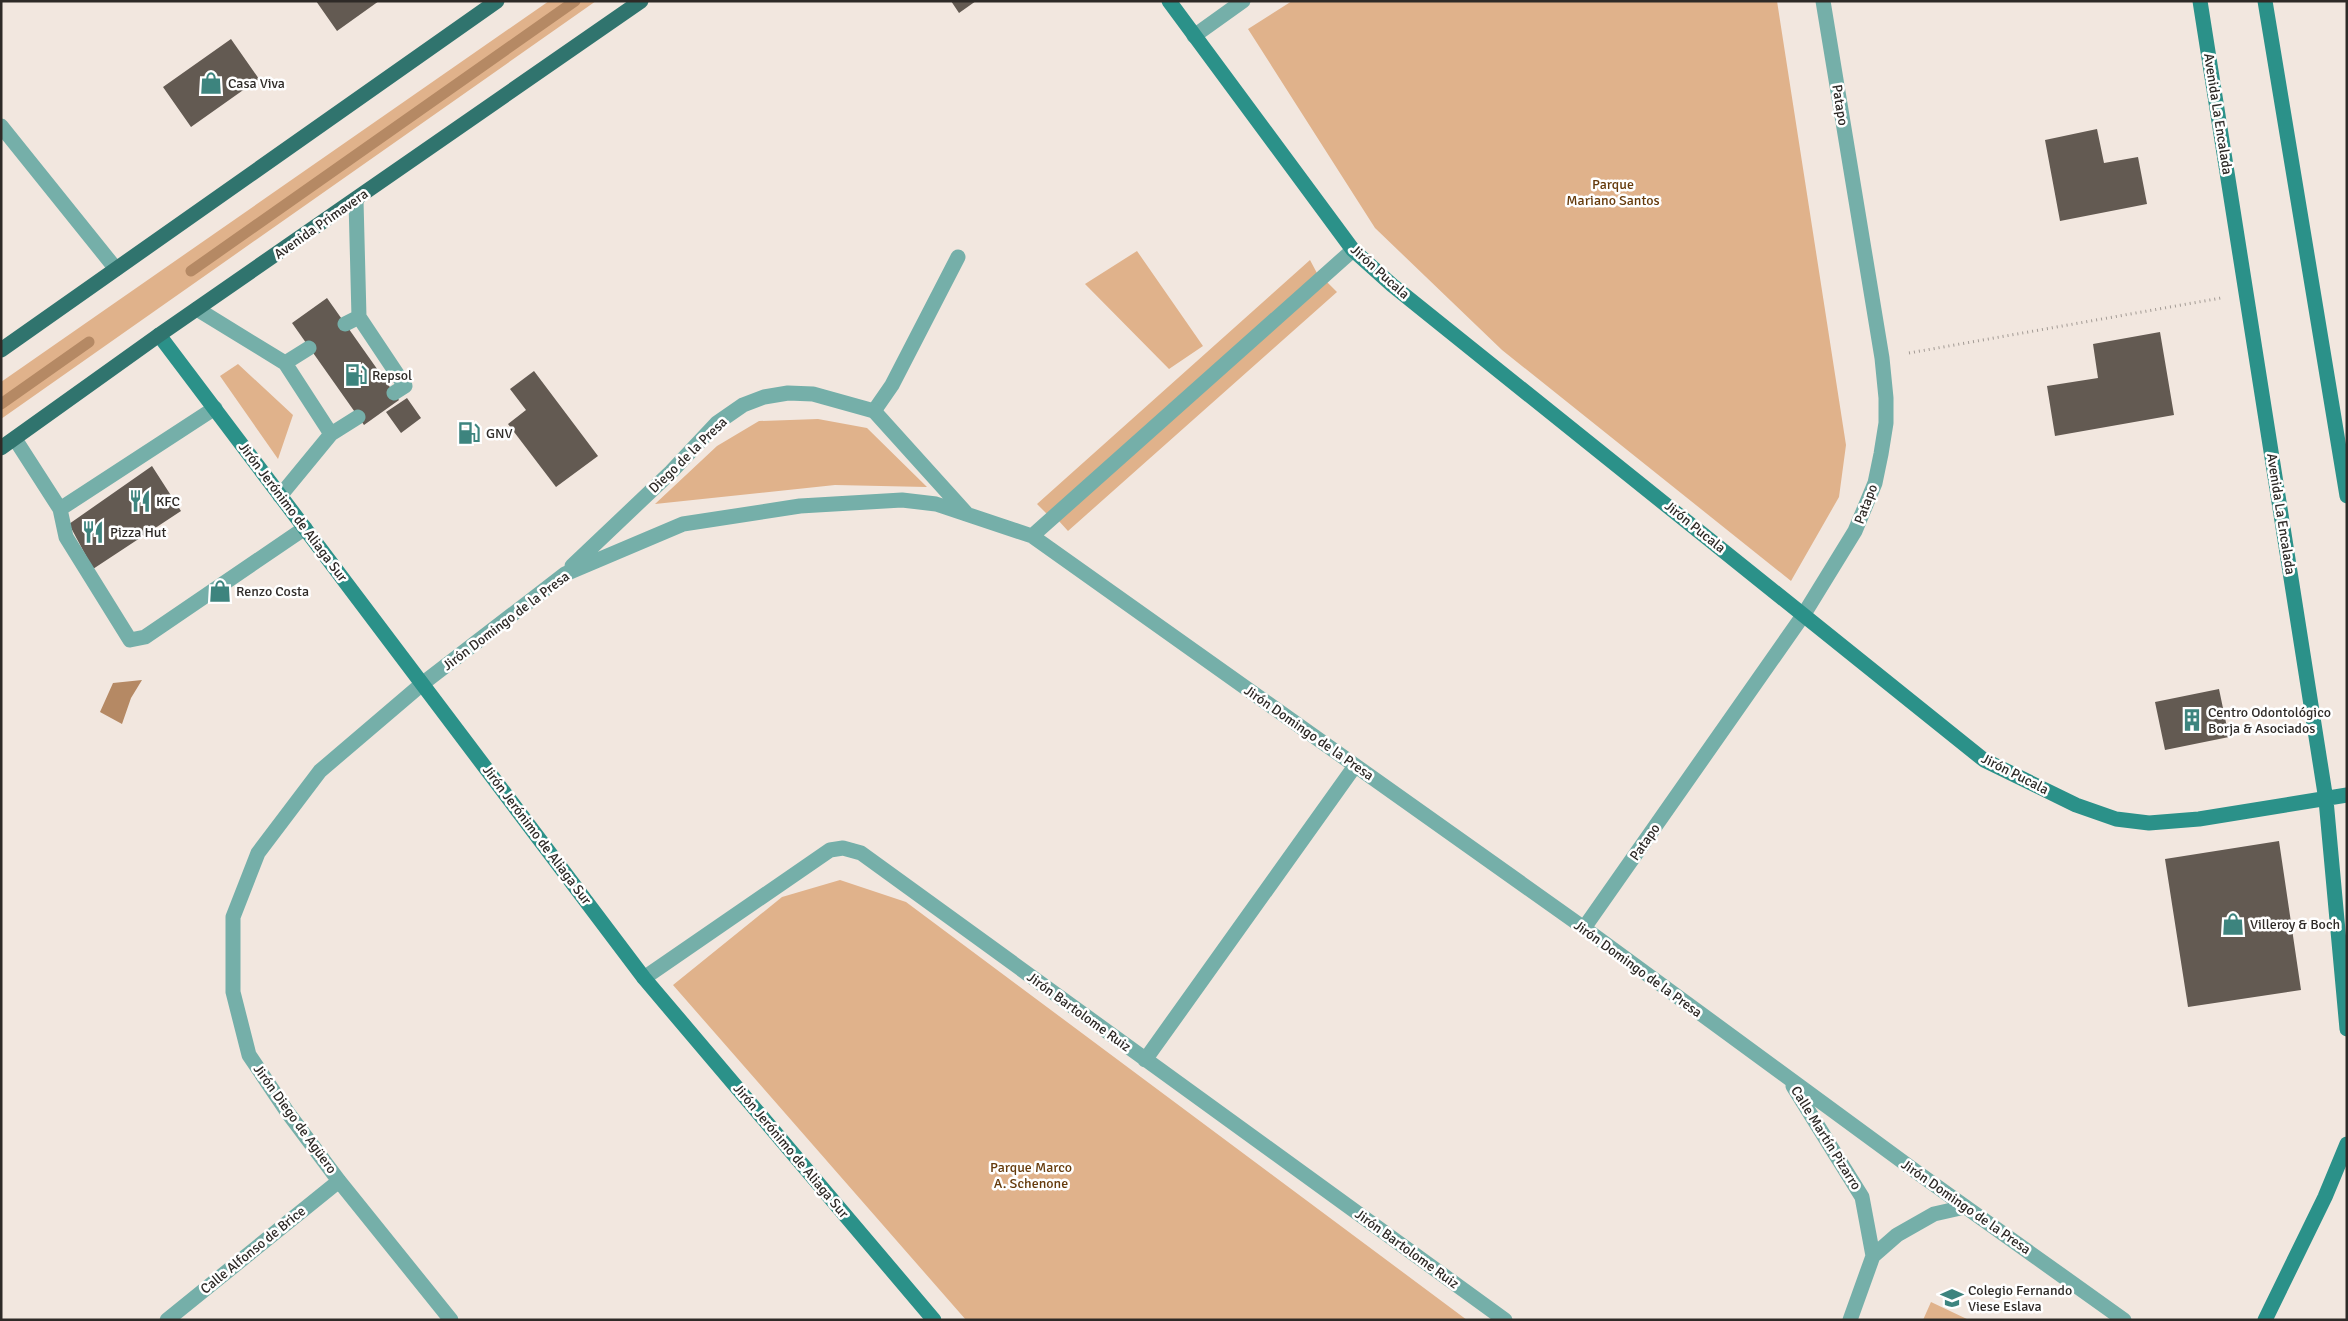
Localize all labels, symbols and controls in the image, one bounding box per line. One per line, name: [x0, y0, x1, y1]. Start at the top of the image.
street label: Avenida La Encalada: [2200, 52, 2236, 176]
shop icon: Casa Viva: [198, 70, 224, 96]
place label: Casa Viva: [228, 75, 285, 92]
street label: Patapo: [1828, 83, 1852, 127]
park label: Parque Mariano Santos: [1566, 176, 1660, 209]
street label: Avenida Primavera: [271, 185, 371, 263]
street label: Jirón Pucala: [1347, 241, 1413, 303]
fuel station icon: Repsol: [343, 362, 369, 388]
place label: Repsol: [372, 367, 412, 384]
street label: Diego de la Presa: [645, 413, 731, 497]
fuel station icon: GNV: [456, 420, 482, 446]
place label: GNV: [486, 425, 513, 442]
street label: Jirón Jerónimo de Aliaga Sur: [235, 439, 352, 586]
street label: Avenida La Encalada: [2263, 452, 2299, 576]
street label: Patapo: [1851, 482, 1881, 526]
restaurant icon: KFC: [127, 488, 153, 514]
place label: KFC: [156, 493, 180, 510]
street label: Jirón Pucala: [1661, 497, 1729, 557]
restaurant icon: Pizza Hut: [80, 519, 106, 545]
place label: Pizza Hut: [110, 524, 167, 541]
street label: Jirón Domingo de la Presa: [439, 568, 573, 674]
shop icon: Renzo Costa: [207, 578, 233, 604]
place label: Renzo Costa: [236, 583, 309, 600]
street label: Jirón Domingo de la Presa: [1241, 682, 1377, 784]
place label: Centro Odontológico Borja & Asociados: [2208, 704, 2331, 737]
building icon: Centro Odontológico Borja & Asociados: [2179, 707, 2205, 733]
street label: Jirón Pucala: [1979, 750, 2051, 798]
street label: Jirón Jerónimo de Aliaga Sur: [479, 762, 596, 909]
street label: Patapo: [1626, 820, 1664, 864]
shop icon: Villeroy & Boch: [2220, 911, 2246, 937]
place label: Villeroy & Boch: [2250, 916, 2340, 933]
street label: Jirón Domingo de la Presa: [1571, 917, 1705, 1021]
street label: Jirón Bartolome Ruiz: [1024, 969, 1134, 1055]
street label: Jirón Diego de Agüero: [250, 1061, 340, 1177]
street label: Jirón Jerónimo de Aliaga Sur: [730, 1080, 853, 1222]
street label: Calle Martín Pizarro: [1787, 1083, 1865, 1193]
street label: Jirón Domingo de la Presa: [1898, 1156, 2034, 1258]
park label: Parque Marco A. Schenone: [990, 1159, 1072, 1192]
street label: Calle Alfonso de Brice: [197, 1202, 309, 1298]
street label: Jirón Bartolome Ruiz: [1352, 1206, 1462, 1292]
place label: Colegio Fernando Viese Eslava: [1968, 1282, 2072, 1315]
school or university icon: Colegio Fernando Viese Eslava: [1939, 1285, 1965, 1311]

